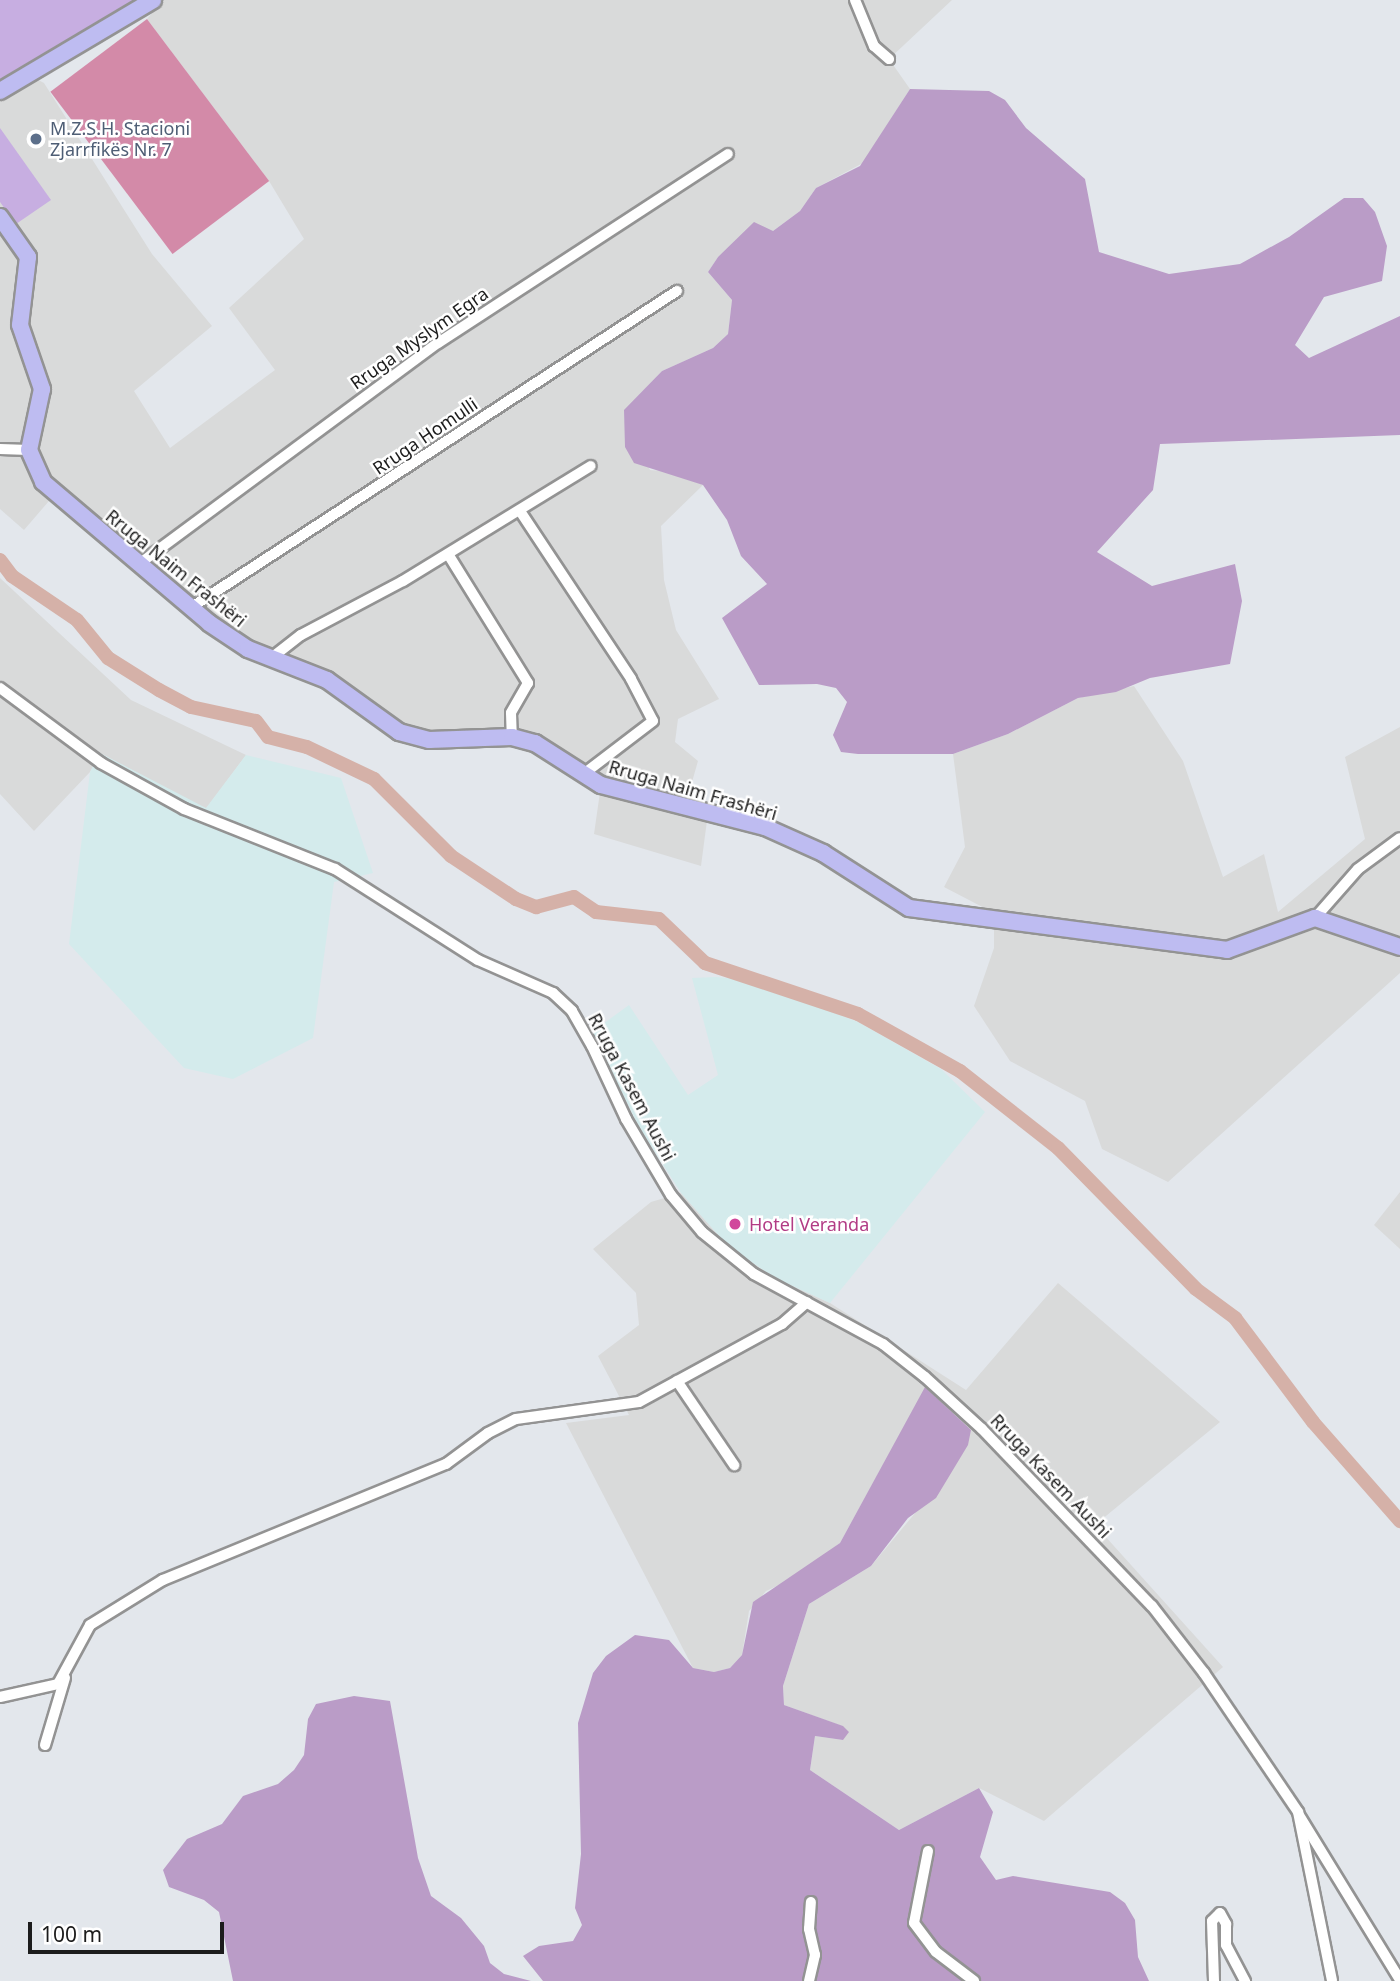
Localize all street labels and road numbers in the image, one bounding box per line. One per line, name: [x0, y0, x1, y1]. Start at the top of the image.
street label: Rruga Myslym Egra: [346, 282, 492, 394]
street label: Rruga Homulli: [369, 393, 481, 479]
street label: Rruga Naim Frashëri: [102, 505, 250, 631]
street label: Rruga Naim Frashëri: [606, 756, 780, 824]
street label: Rruga Kasem Aushi: [584, 1009, 680, 1165]
street label: Rruga Kasem Aushi: [986, 1409, 1116, 1543]

